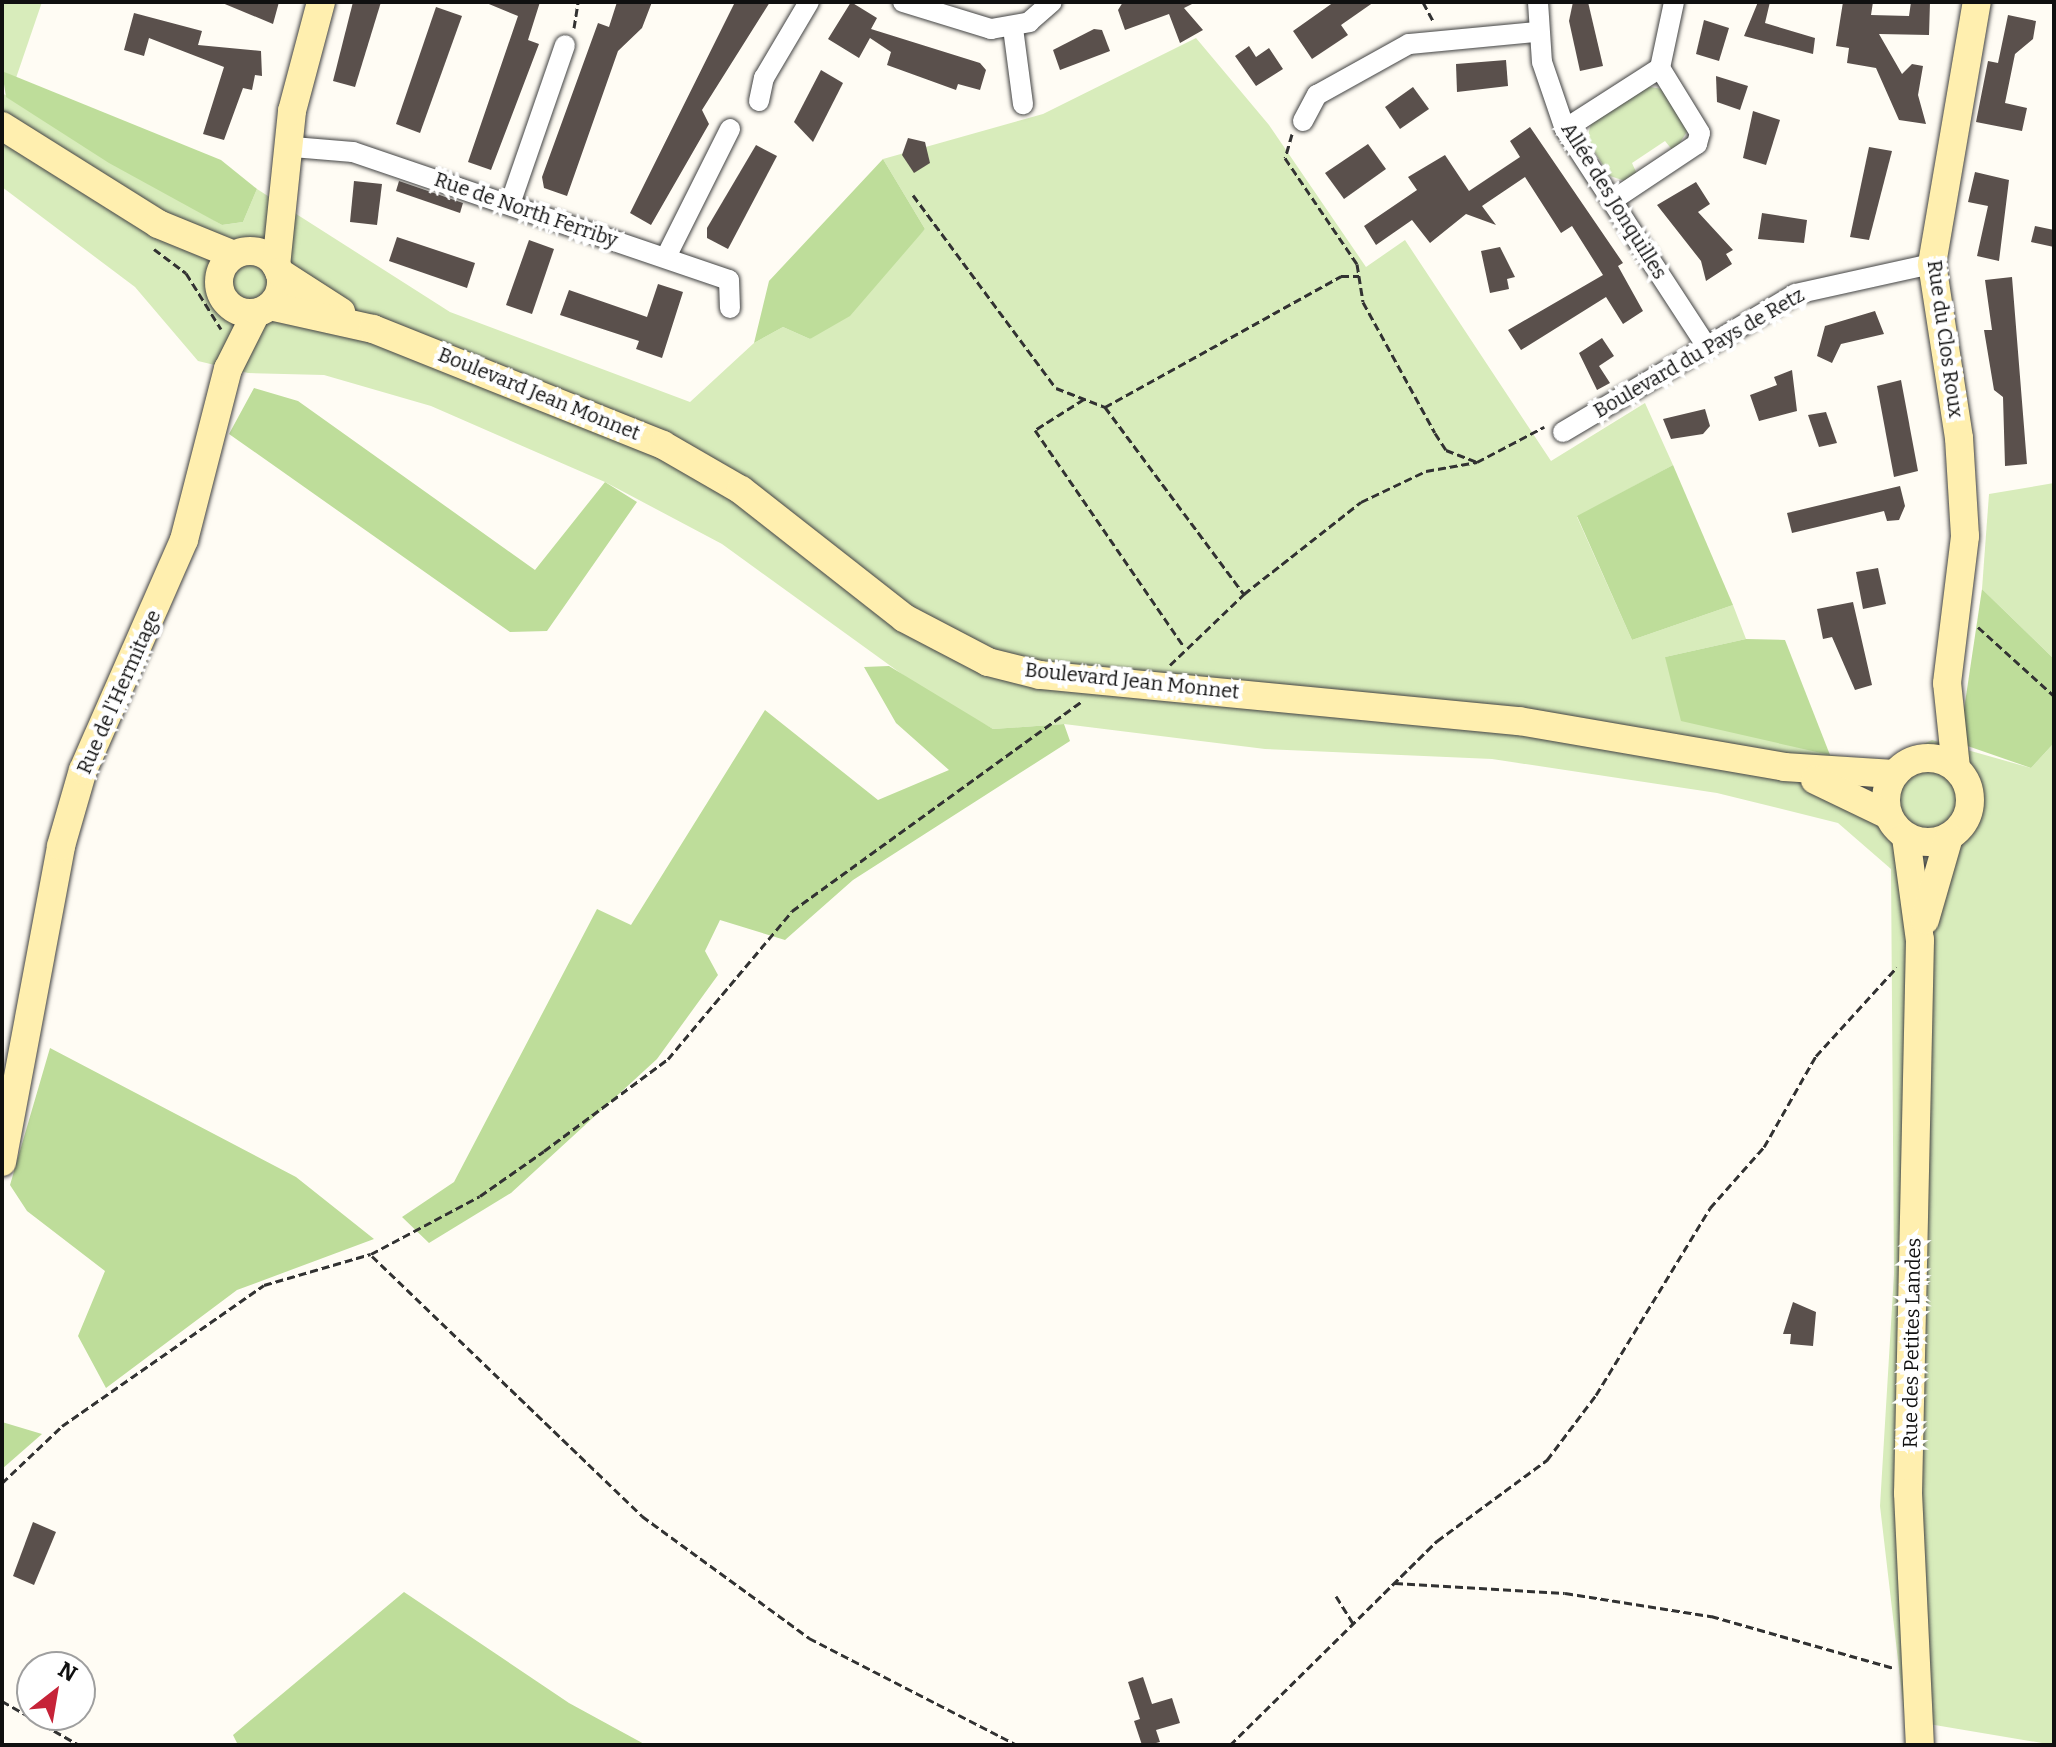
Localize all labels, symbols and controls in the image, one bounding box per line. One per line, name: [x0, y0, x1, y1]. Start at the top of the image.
street label: Allée des Jonquilles: [1556, 118, 1672, 284]
street label: Rue de North Ferriby: [431, 167, 621, 253]
street label: Rue du Clos Roux: [1922, 259, 1968, 419]
street label: Boulevard du Pays de Retz: [1589, 283, 1809, 423]
street label: Boulevard Jean Monnet: [435, 342, 643, 446]
street label: Rue de l'Hermitage: [72, 606, 166, 778]
street label: Boulevard Jean Monnet: [1024, 658, 1240, 704]
street label: Rue des Petites Landes: [1898, 1238, 1926, 1448]
north arrow: [16, 1651, 96, 1731]
text: N: [53, 1656, 82, 1688]

